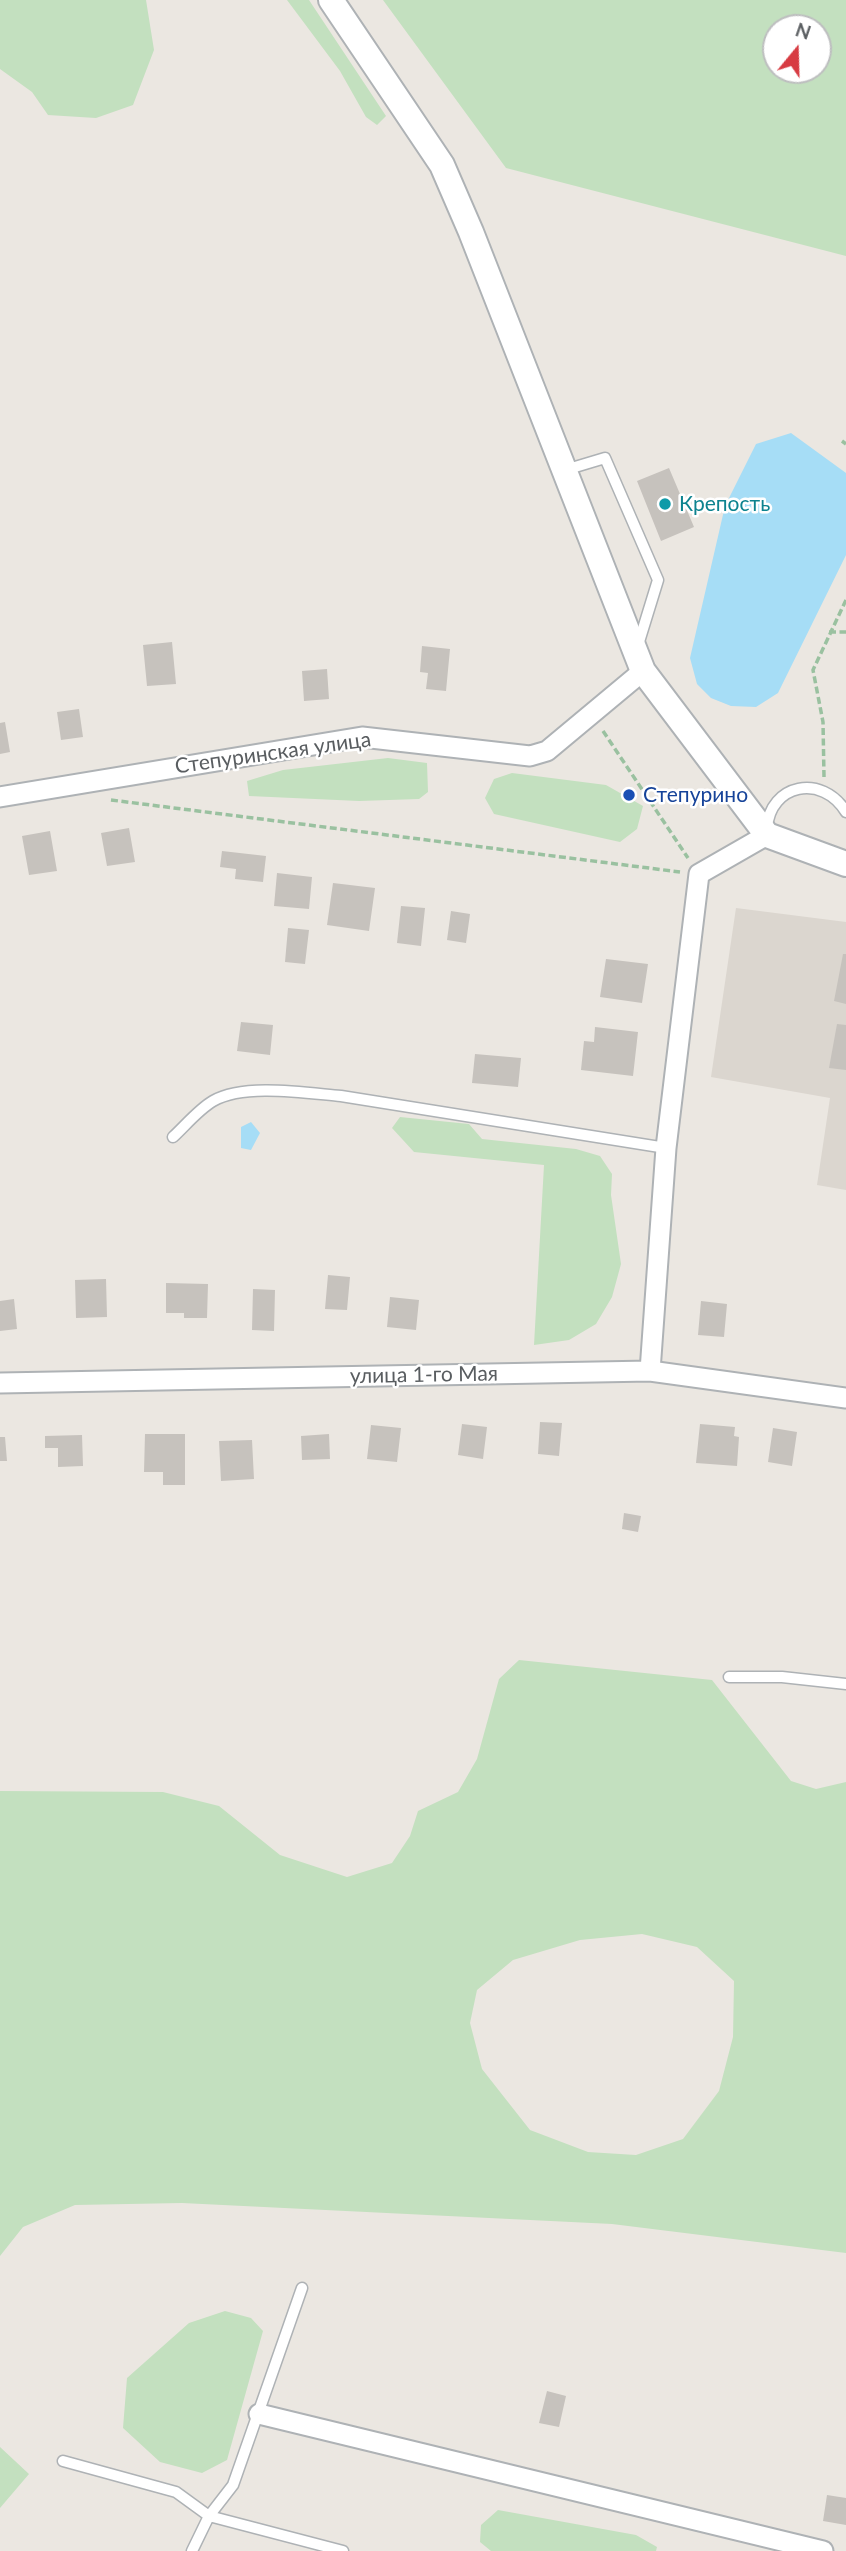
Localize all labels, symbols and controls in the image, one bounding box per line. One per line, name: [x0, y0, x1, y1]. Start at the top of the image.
north arrow: [762, 14, 832, 84]
text: N: [793, 17, 814, 44]
place label: Крепость: [679, 491, 770, 517]
marker: Крепость: [657, 496, 673, 512]
street label: Степуринская улица: [173, 727, 373, 779]
place label: Степурино: [643, 782, 748, 808]
marker: Степурино: [621, 787, 637, 803]
street label: улица 1-го Мая: [350, 1361, 498, 1389]

